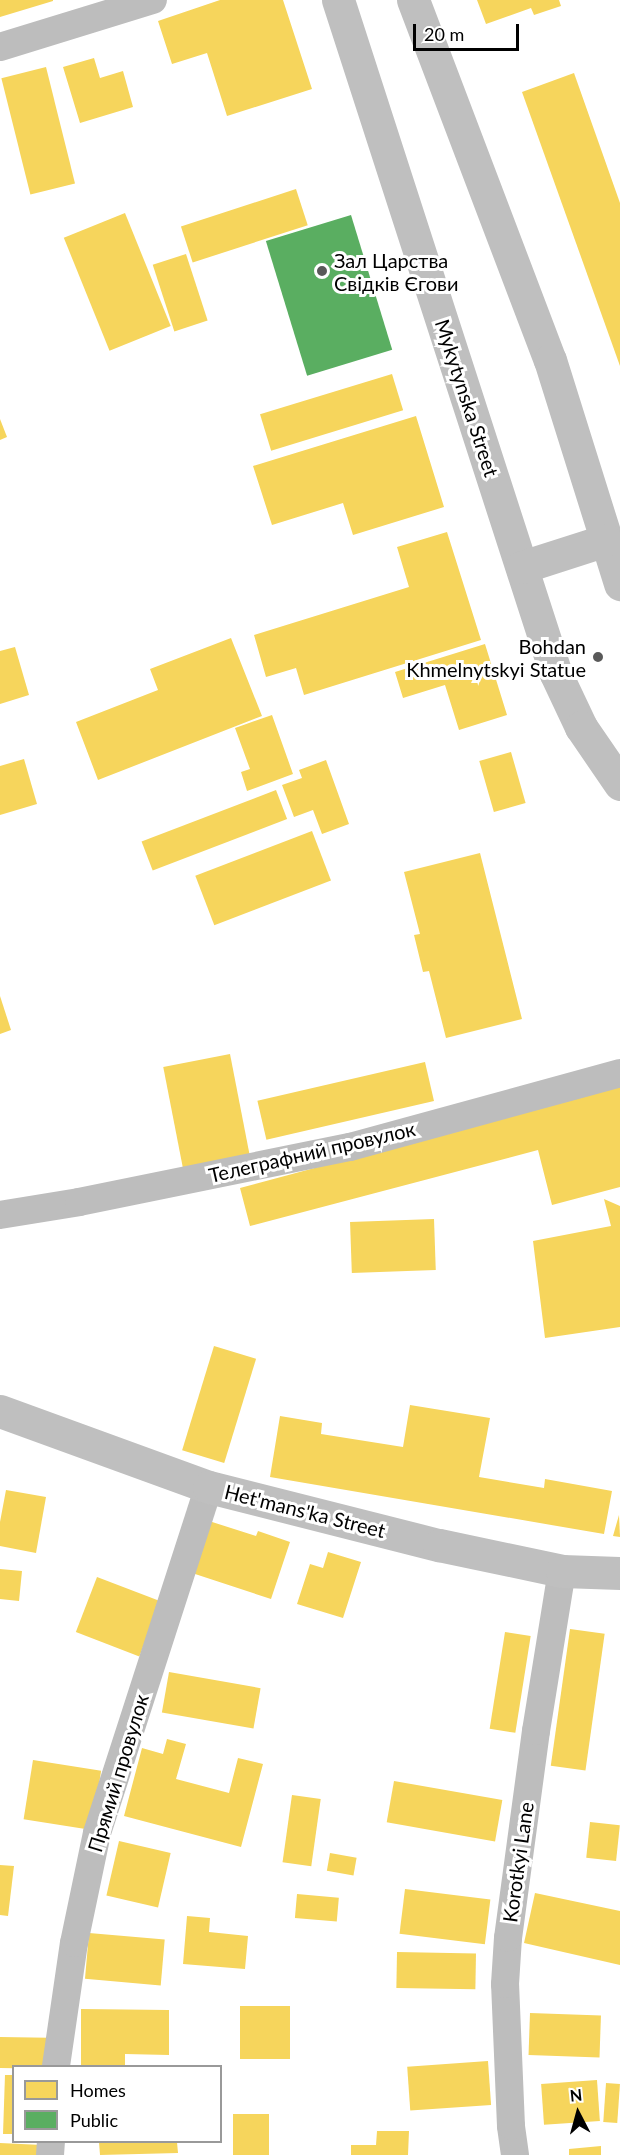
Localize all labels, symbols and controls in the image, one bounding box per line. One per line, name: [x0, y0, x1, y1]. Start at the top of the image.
scale bar: [416, 12, 522, 50]
text: 20 m: [424, 23, 464, 45]
place label: Зал Царства Свідків Єгови: [334, 248, 458, 295]
marker: Зал Царства Свідків Єгови: [315, 264, 329, 278]
street label: Mykytynska Street: [430, 316, 504, 480]
place label: Bohdan Khmelnytskyi Statue: [406, 634, 586, 681]
marker: Bohdan Khmelnytskyi Statue: [591, 650, 605, 664]
street label: Телеграфний провулок: [206, 1117, 418, 1187]
street label: Het'mans'ka Street: [222, 1479, 388, 1543]
street label: Прямий провулок: [83, 1691, 153, 1855]
street label: Korotkyi Lane: [498, 1800, 538, 1924]
legend: [12, 2065, 222, 2143]
text: Homes: [70, 2079, 126, 2101]
north arrow: [548, 2083, 608, 2143]
text: N: [569, 2085, 583, 2105]
text: Public: [70, 2109, 118, 2131]

